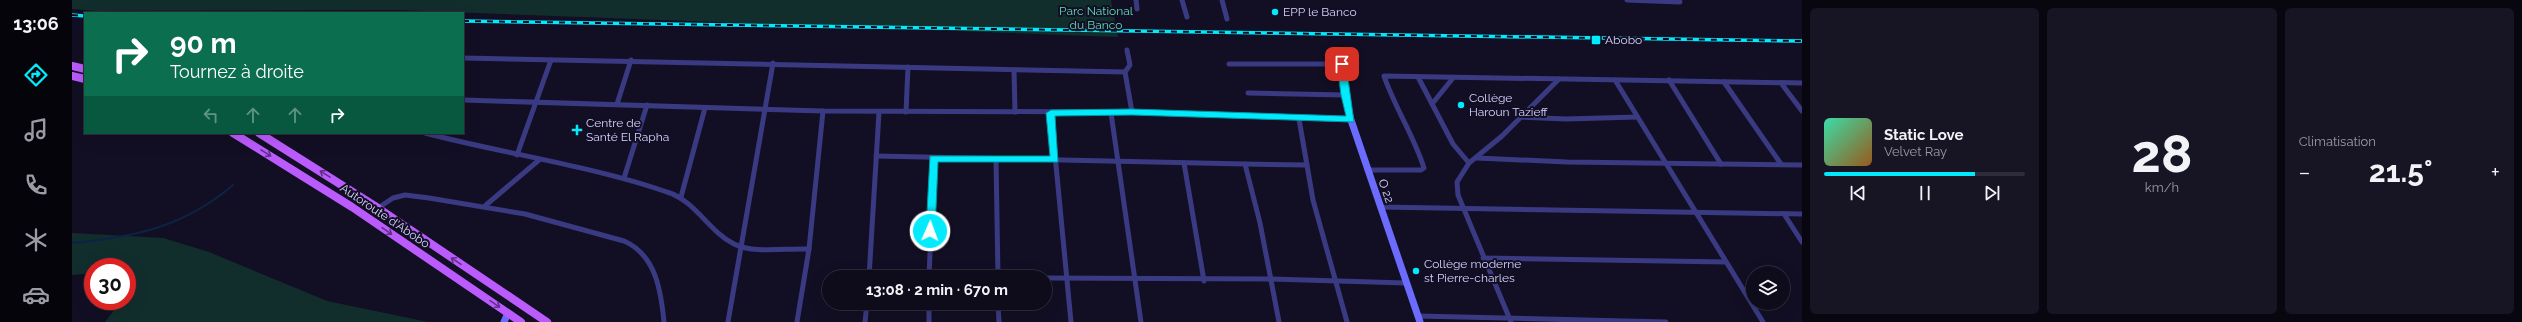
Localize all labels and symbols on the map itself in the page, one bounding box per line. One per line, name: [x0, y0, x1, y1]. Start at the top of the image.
park label: Parc National du Banco: [1059, 4, 1134, 32]
place label: EPP le Banco: [1283, 5, 1357, 19]
marker: EPP le Banco: [1270, 7, 1280, 17]
place label: Abobo: [1605, 33, 1642, 47]
marker: Abobo: [1590, 34, 1602, 46]
pin: [1325, 47, 1359, 81]
place label: Collège Haroun Tazieff: [1469, 91, 1548, 119]
marker: Collège Haroun Tazieff: [1456, 100, 1466, 110]
place label: Centre de Santé El Rapha: [586, 116, 669, 144]
marker: Centre de Santé El Rapha: [571, 124, 583, 136]
one-way arrow: [260, 149, 271, 157]
one-way arrow: [319, 170, 330, 178]
street label: O 22: [1375, 177, 1397, 205]
street label: Autoroute d'Abobo: [338, 181, 432, 251]
position arrow: [909, 210, 951, 252]
one-way arrow: [381, 227, 392, 235]
one-way arrow: [451, 257, 462, 265]
place label: Collège moderne st Pierre-charles: [1424, 257, 1521, 285]
speed limit sign: 30: [84, 258, 136, 310]
marker: Collège moderne st Pierre-charles: [1411, 266, 1421, 276]
one-way arrow: [489, 300, 500, 308]

